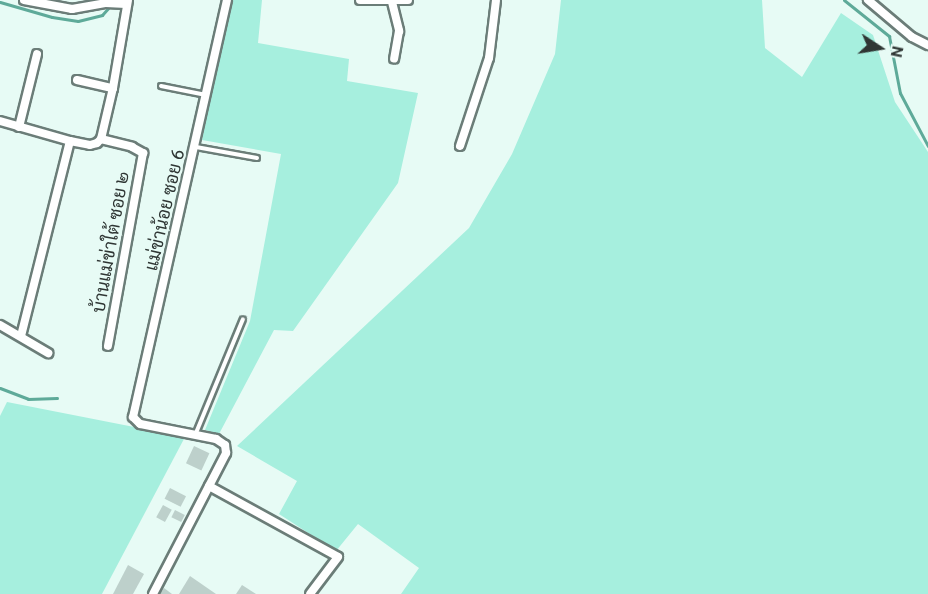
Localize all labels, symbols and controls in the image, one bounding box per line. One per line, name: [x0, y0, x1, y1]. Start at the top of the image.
north arrow: [850, 18, 910, 78]
text: N: [887, 44, 910, 60]
street label: แม่ข่าน้อย ซอย 6: [140, 147, 188, 273]
street label: บ้านแม่ข่าใต้ ซอย ๒: [87, 169, 133, 315]

